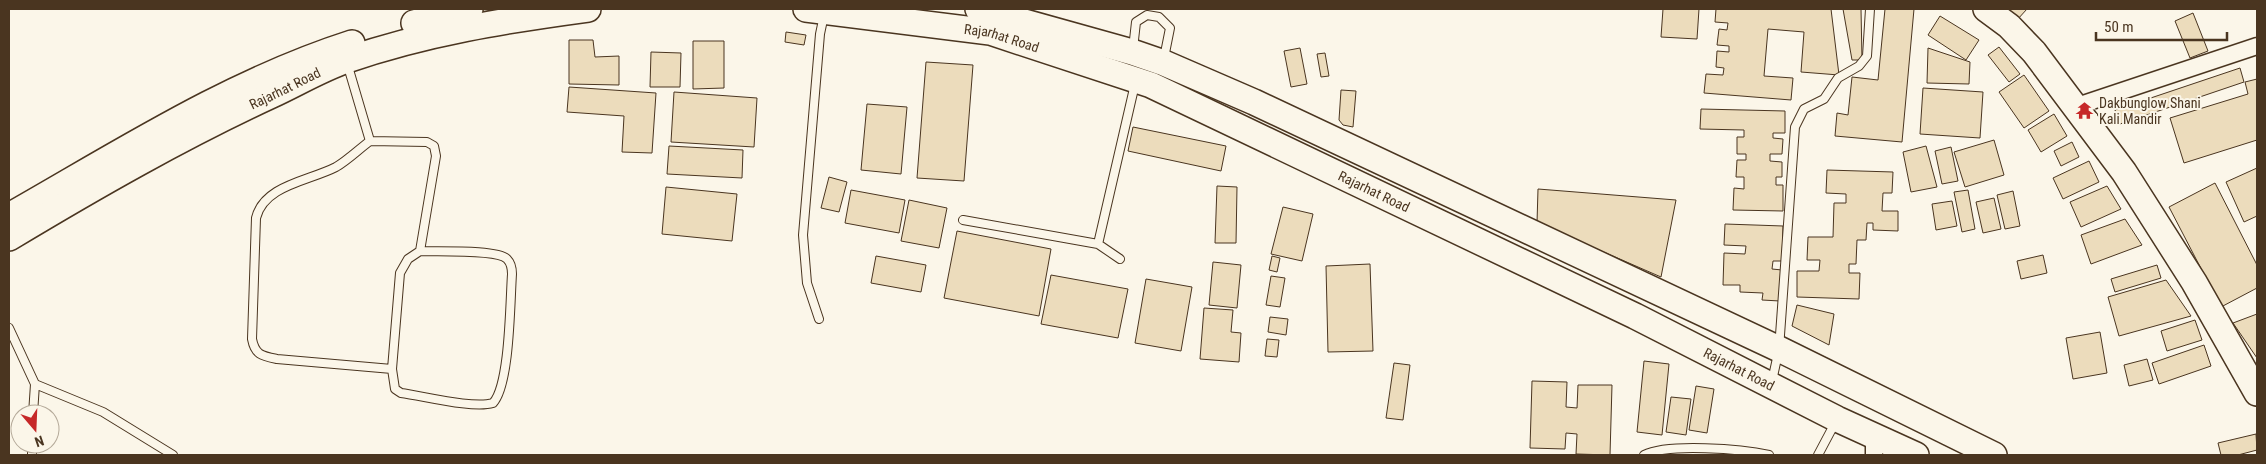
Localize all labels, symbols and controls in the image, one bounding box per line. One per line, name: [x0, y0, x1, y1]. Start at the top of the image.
scale bar: [2096, 10, 2227, 42]
text: 50 m: [2104, 18, 2134, 36]
street label: Rajarhat Road: [963, 21, 1041, 56]
street label: Rajarhat Road: [247, 64, 323, 112]
place label: Dakbunglow Shani Kali Mandir: [2099, 95, 2201, 127]
temple icon: Dakbunglow Shani Kali Mandir: [2075, 101, 2095, 121]
street label: Rajarhat Road: [1336, 168, 1412, 215]
street label: Rajarhat Road: [1701, 344, 1777, 394]
north arrow: [10, 404, 60, 454]
text: N: [33, 432, 46, 450]

